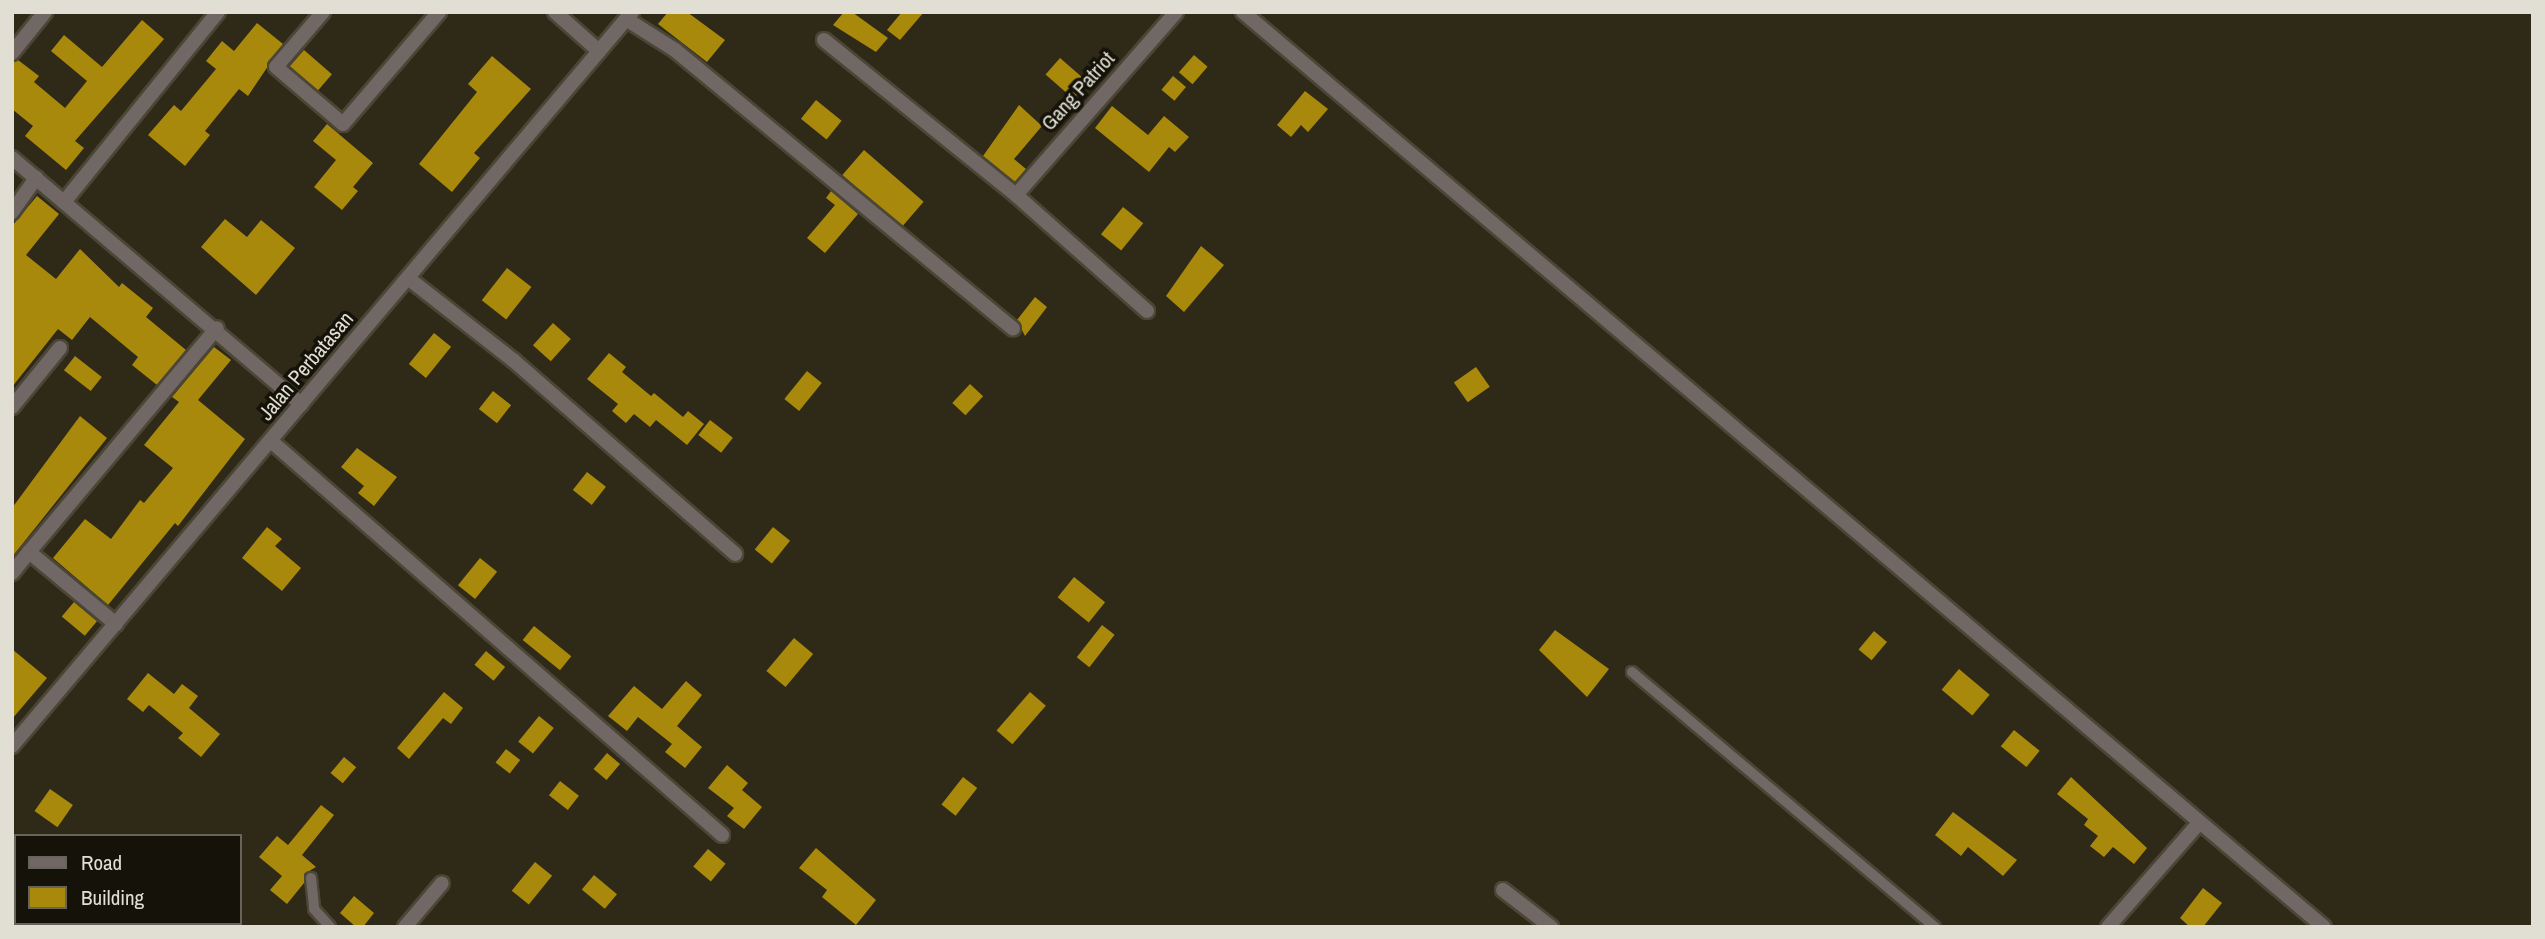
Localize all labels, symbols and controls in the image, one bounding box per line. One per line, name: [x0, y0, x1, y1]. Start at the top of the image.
street label: Gang Patriot: [1036, 46, 1120, 136]
street label: Jalan Perbatasan: [253, 307, 359, 425]
legend: [14, 834, 242, 925]
text: Road: [81, 848, 122, 877]
text: Building: [81, 883, 144, 912]

